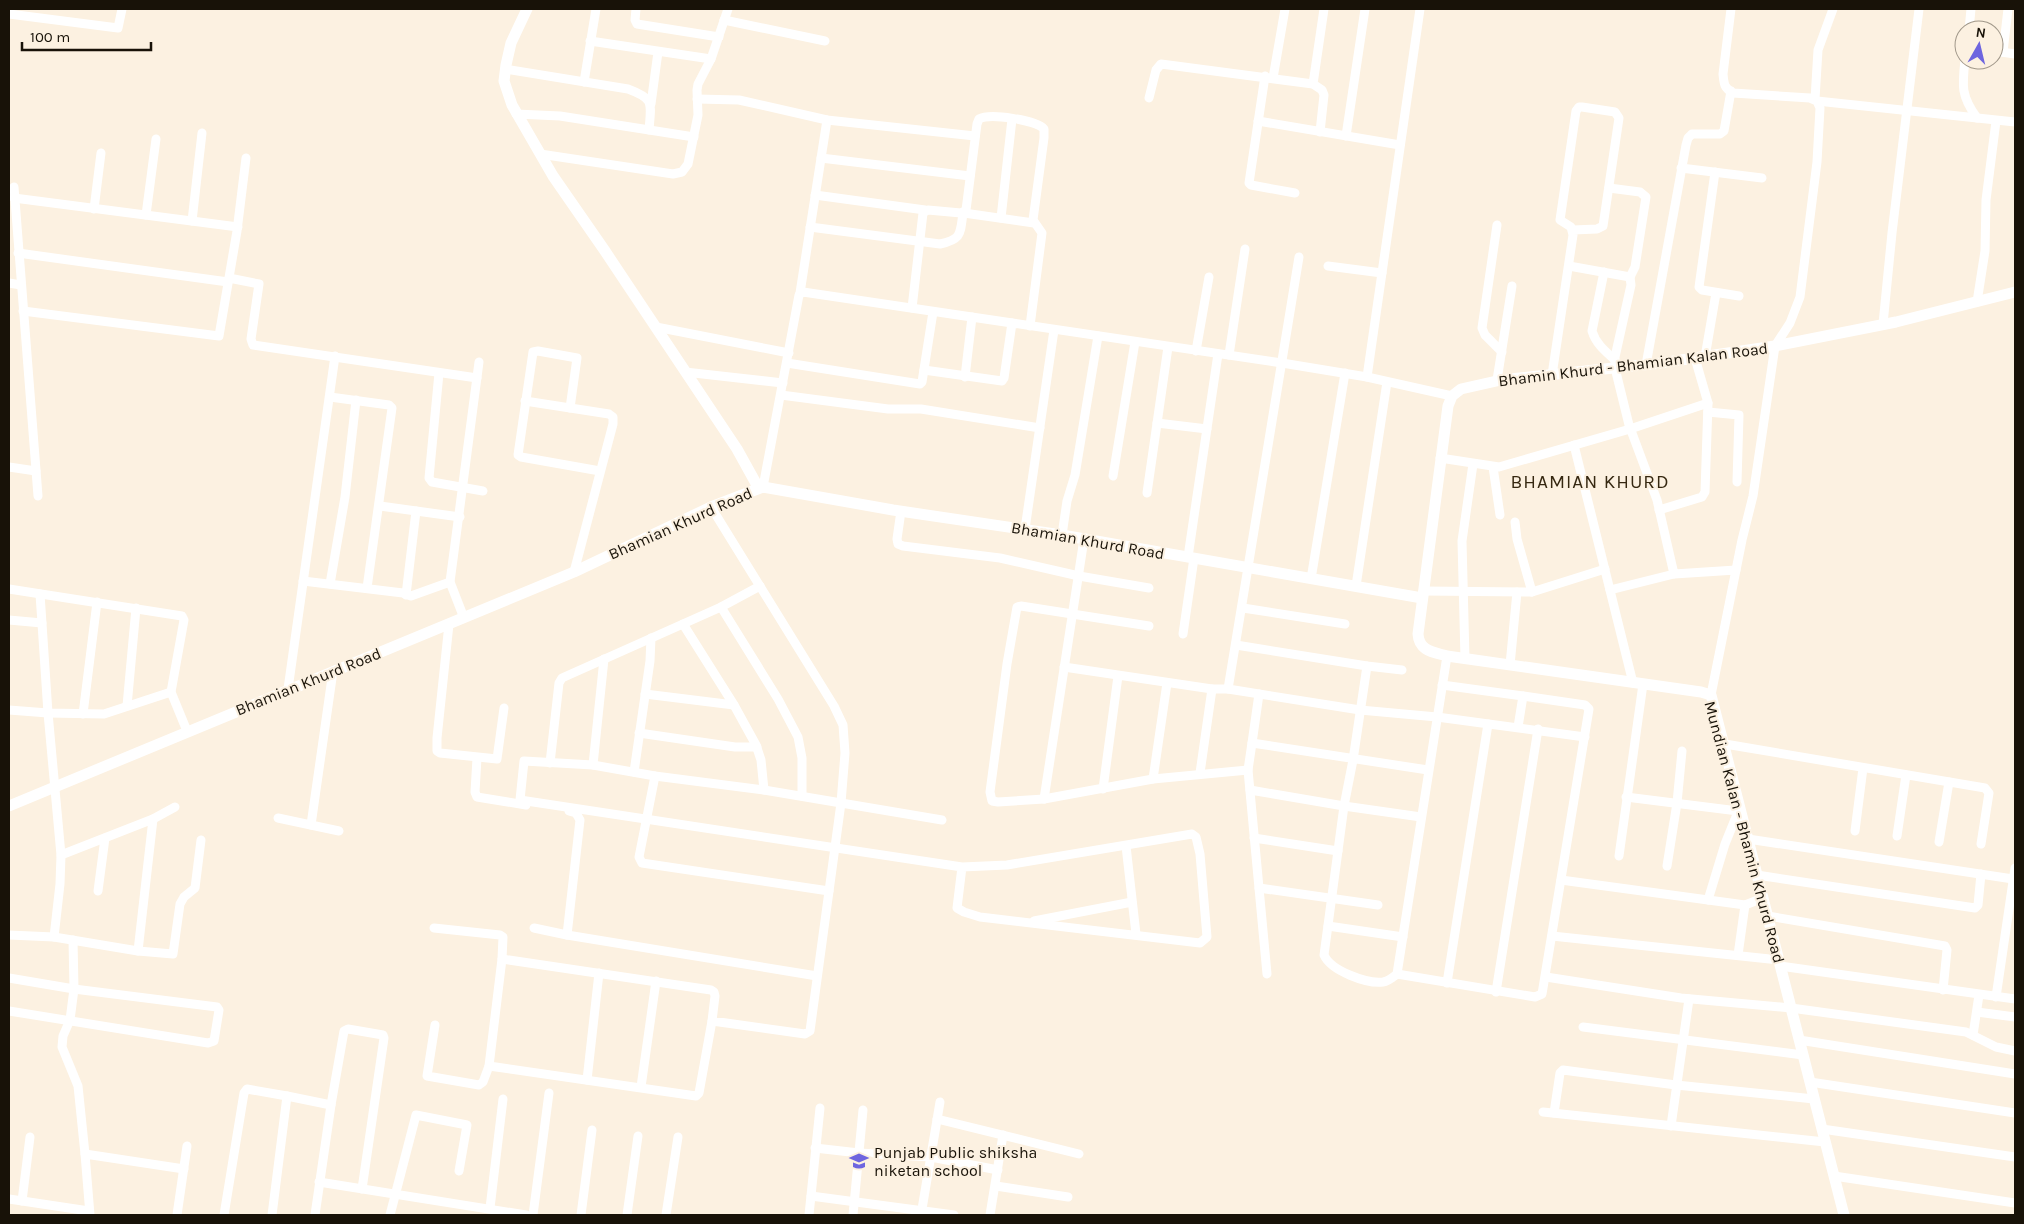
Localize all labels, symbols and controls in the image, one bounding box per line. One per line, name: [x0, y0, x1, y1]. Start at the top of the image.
scale bar: [22, 20, 151, 52]
north arrow: [1954, 20, 2004, 70]
text: N: [1975, 24, 1987, 42]
text: 100 m: [30, 28, 70, 46]
street label: Bhamin Khurd - Bhamian Kalan Road: [1497, 339, 1769, 390]
district label: BHAMIAN KHURD: [1510, 471, 1670, 493]
street label: Bhamian Khurd Road: [605, 483, 755, 564]
street label: Bhamian Khurd Road: [1010, 518, 1166, 563]
street label: Bhamian Khurd Road: [233, 644, 384, 719]
street label: Mundian Kalan - Bhamin Khurd Road: [1700, 699, 1789, 965]
place label: Punjab Public shiksha niketan school: [874, 1143, 1037, 1180]
school or university icon: Punjab Public shiksha niketan school: [848, 1150, 870, 1172]

